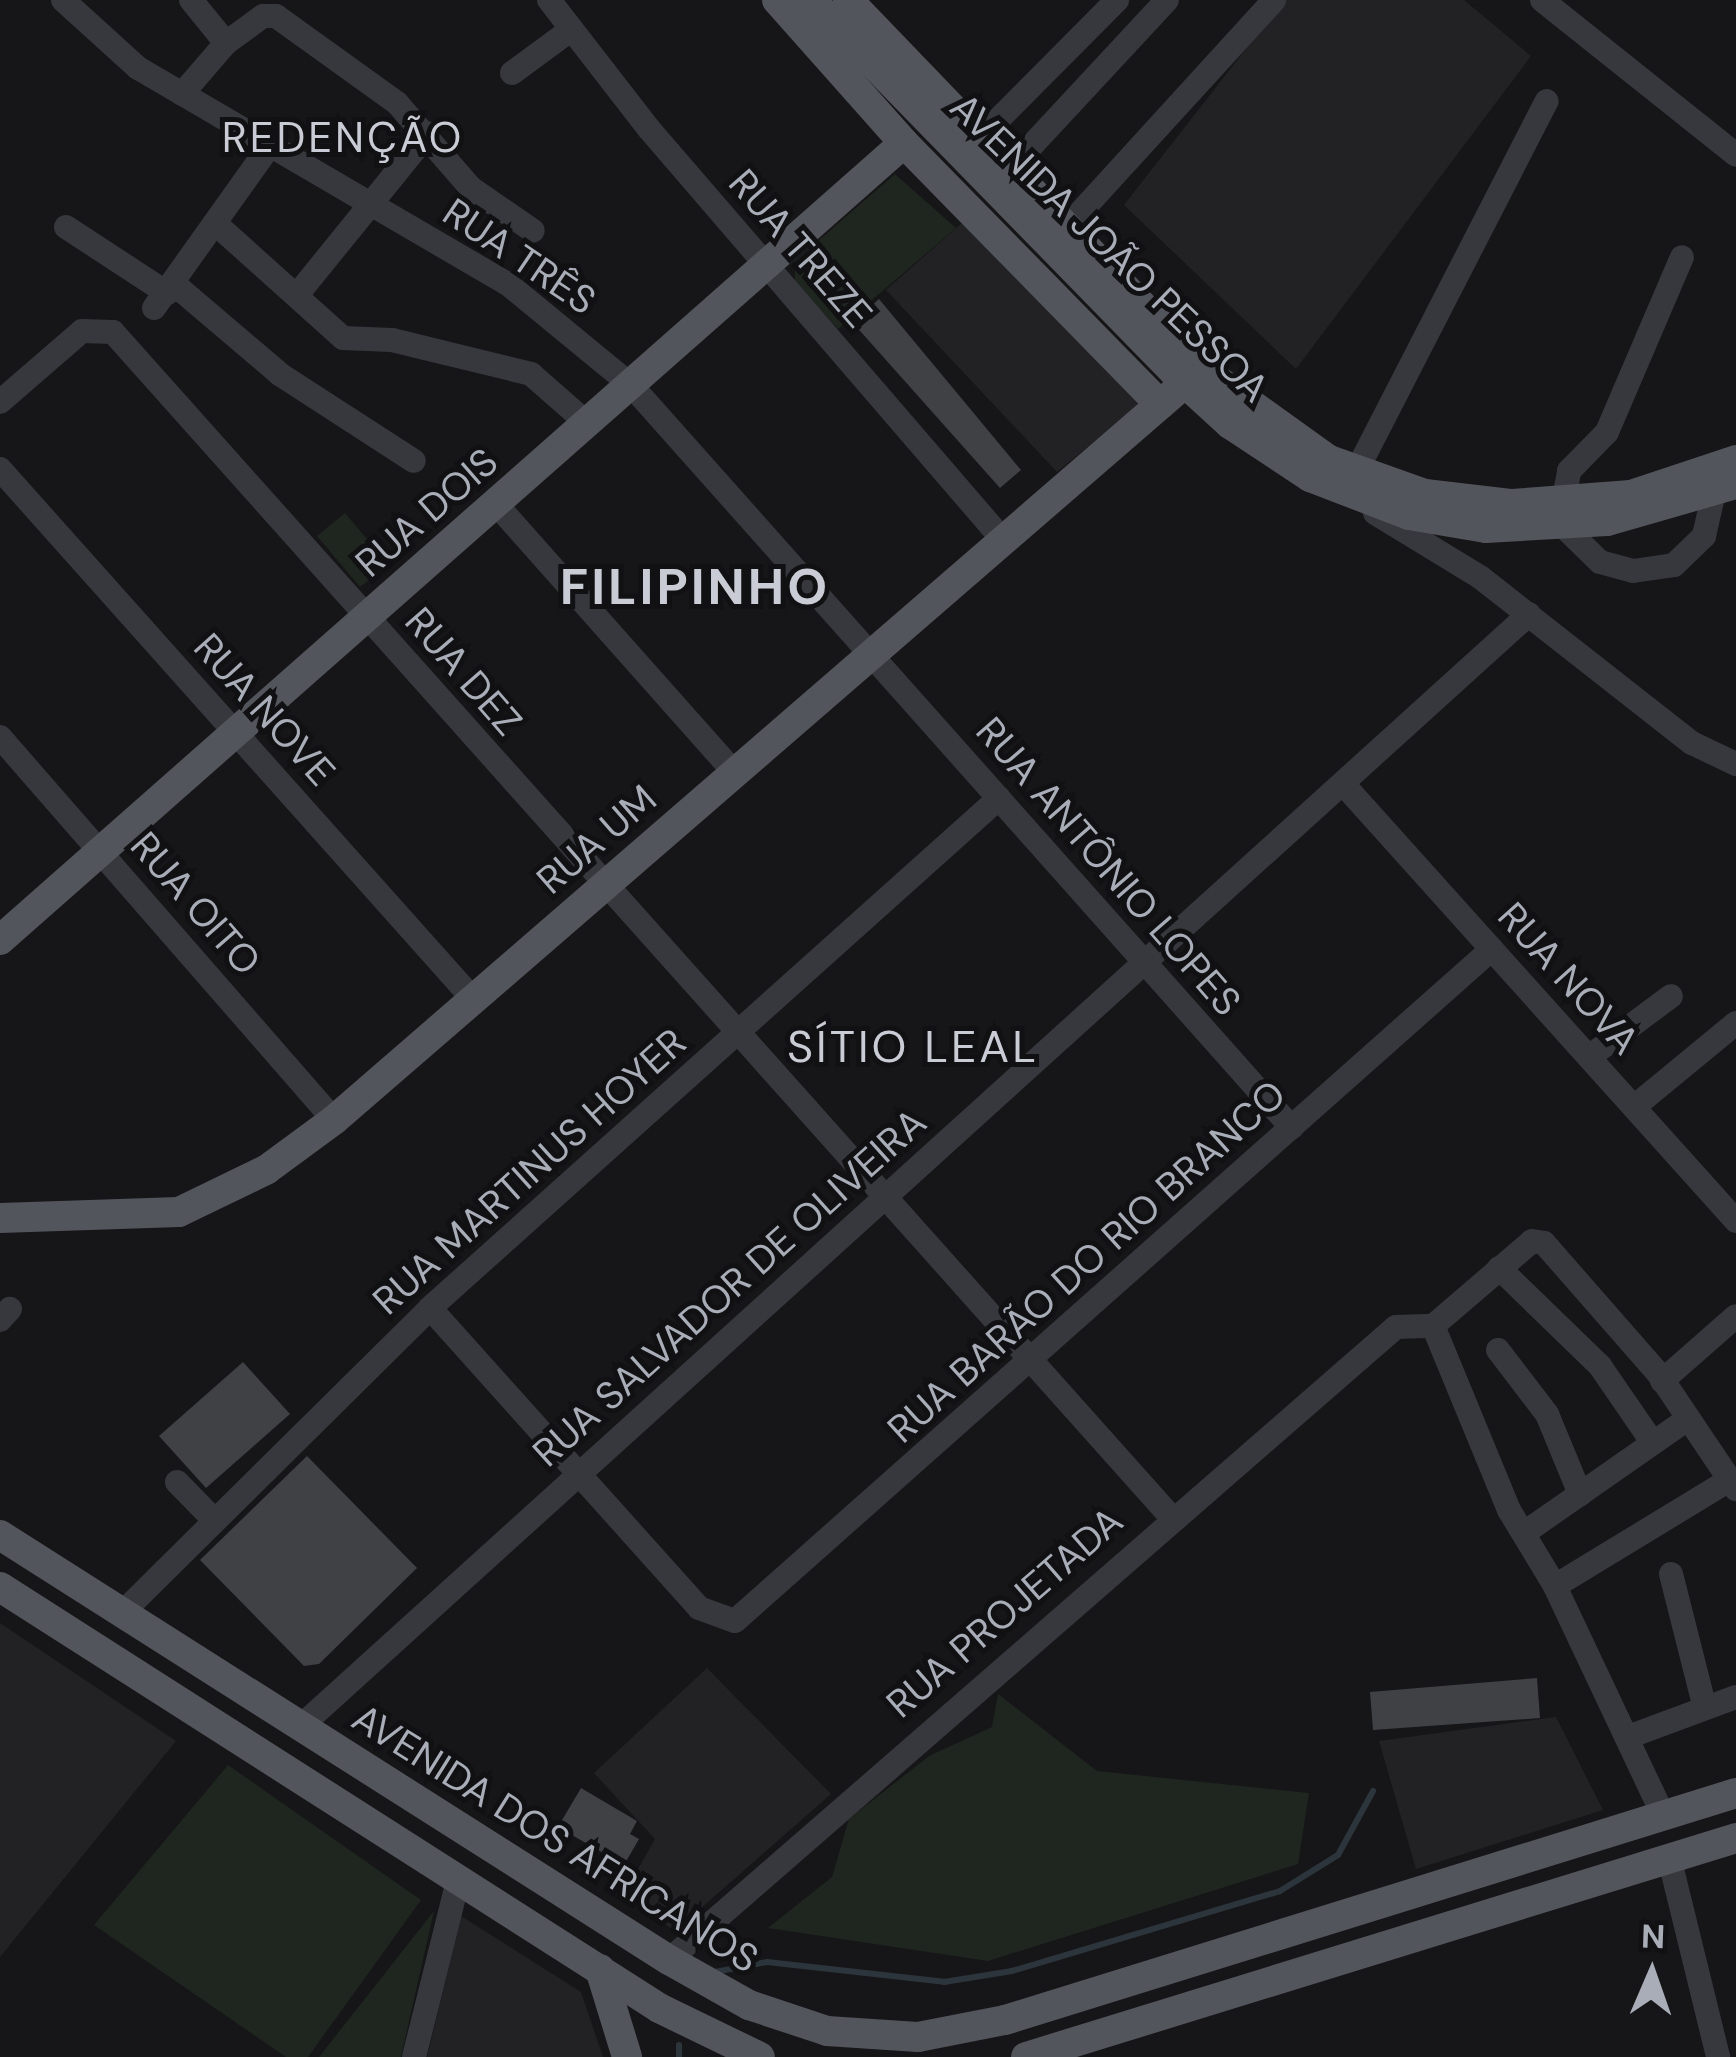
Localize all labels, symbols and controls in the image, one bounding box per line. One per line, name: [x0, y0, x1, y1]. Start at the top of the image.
street label: AVENIDA JOÃO PESSOA: [940, 84, 1278, 412]
district label: REDENÇÃO: [222, 113, 464, 163]
street label: RUA TREZE: [719, 160, 881, 338]
street label: RUA TRÊS: [434, 189, 604, 325]
street label: RUA DOIS: [347, 439, 507, 587]
district label: FILIPINHO: [560, 556, 830, 618]
street label: RUA DEZ: [395, 599, 531, 745]
street label: RUA NOVE: [184, 624, 344, 796]
street label: RUA ANTÔNIO LOPES: [966, 708, 1250, 1026]
street label: RUA UM: [528, 776, 666, 904]
street label: RUA OITO: [120, 823, 270, 985]
street label: RUA NOVA: [1488, 893, 1648, 1065]
street label: RUA MARTINUS HOYER: [364, 1019, 696, 1325]
district label: SÍTIO LEAL: [787, 1020, 1039, 1074]
street label: RUA BARÃO DO RIO BRANCO: [879, 1071, 1295, 1453]
street label: RUA SALVADOR DE OLIVEIRA: [524, 1099, 936, 1477]
street label: RUA PROJETADA: [878, 1498, 1132, 1728]
street label: AVENIDA DOS AFRICANOS: [344, 1695, 766, 1983]
north arrow: [1592, 1913, 1712, 2033]
text: N: [1640, 1915, 1666, 1958]

